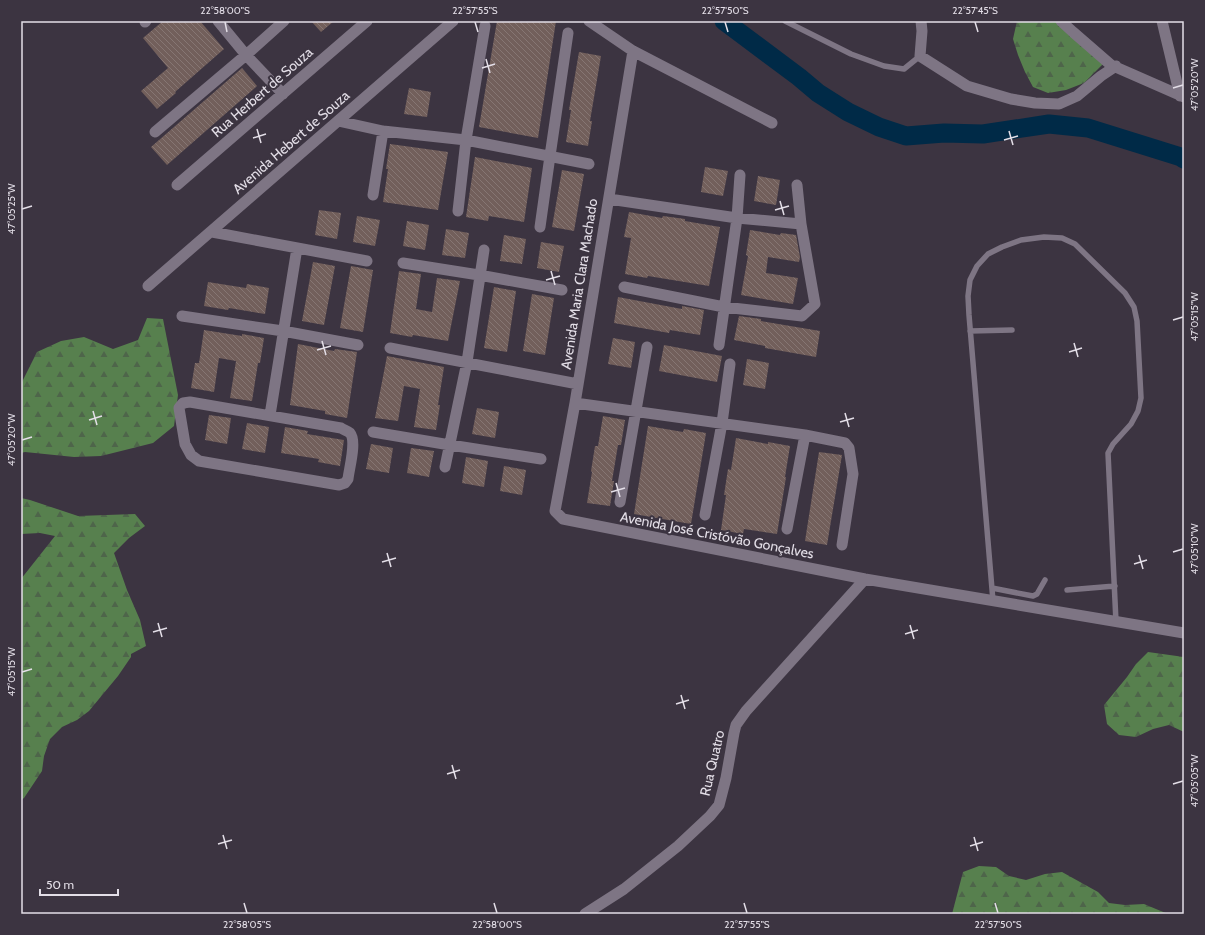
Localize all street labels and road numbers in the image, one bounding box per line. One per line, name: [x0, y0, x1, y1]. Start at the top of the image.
street label: Rua Herbert de Souza: [208, 43, 317, 141]
street label: Avenida Hebert de Souza: [229, 86, 353, 198]
street label: Avenida Maria Clara Machado: [557, 197, 601, 371]
street label: Avenida José Cristóvão Gonçalves: [619, 507, 816, 563]
street label: Rua Quatro: [696, 728, 728, 798]

